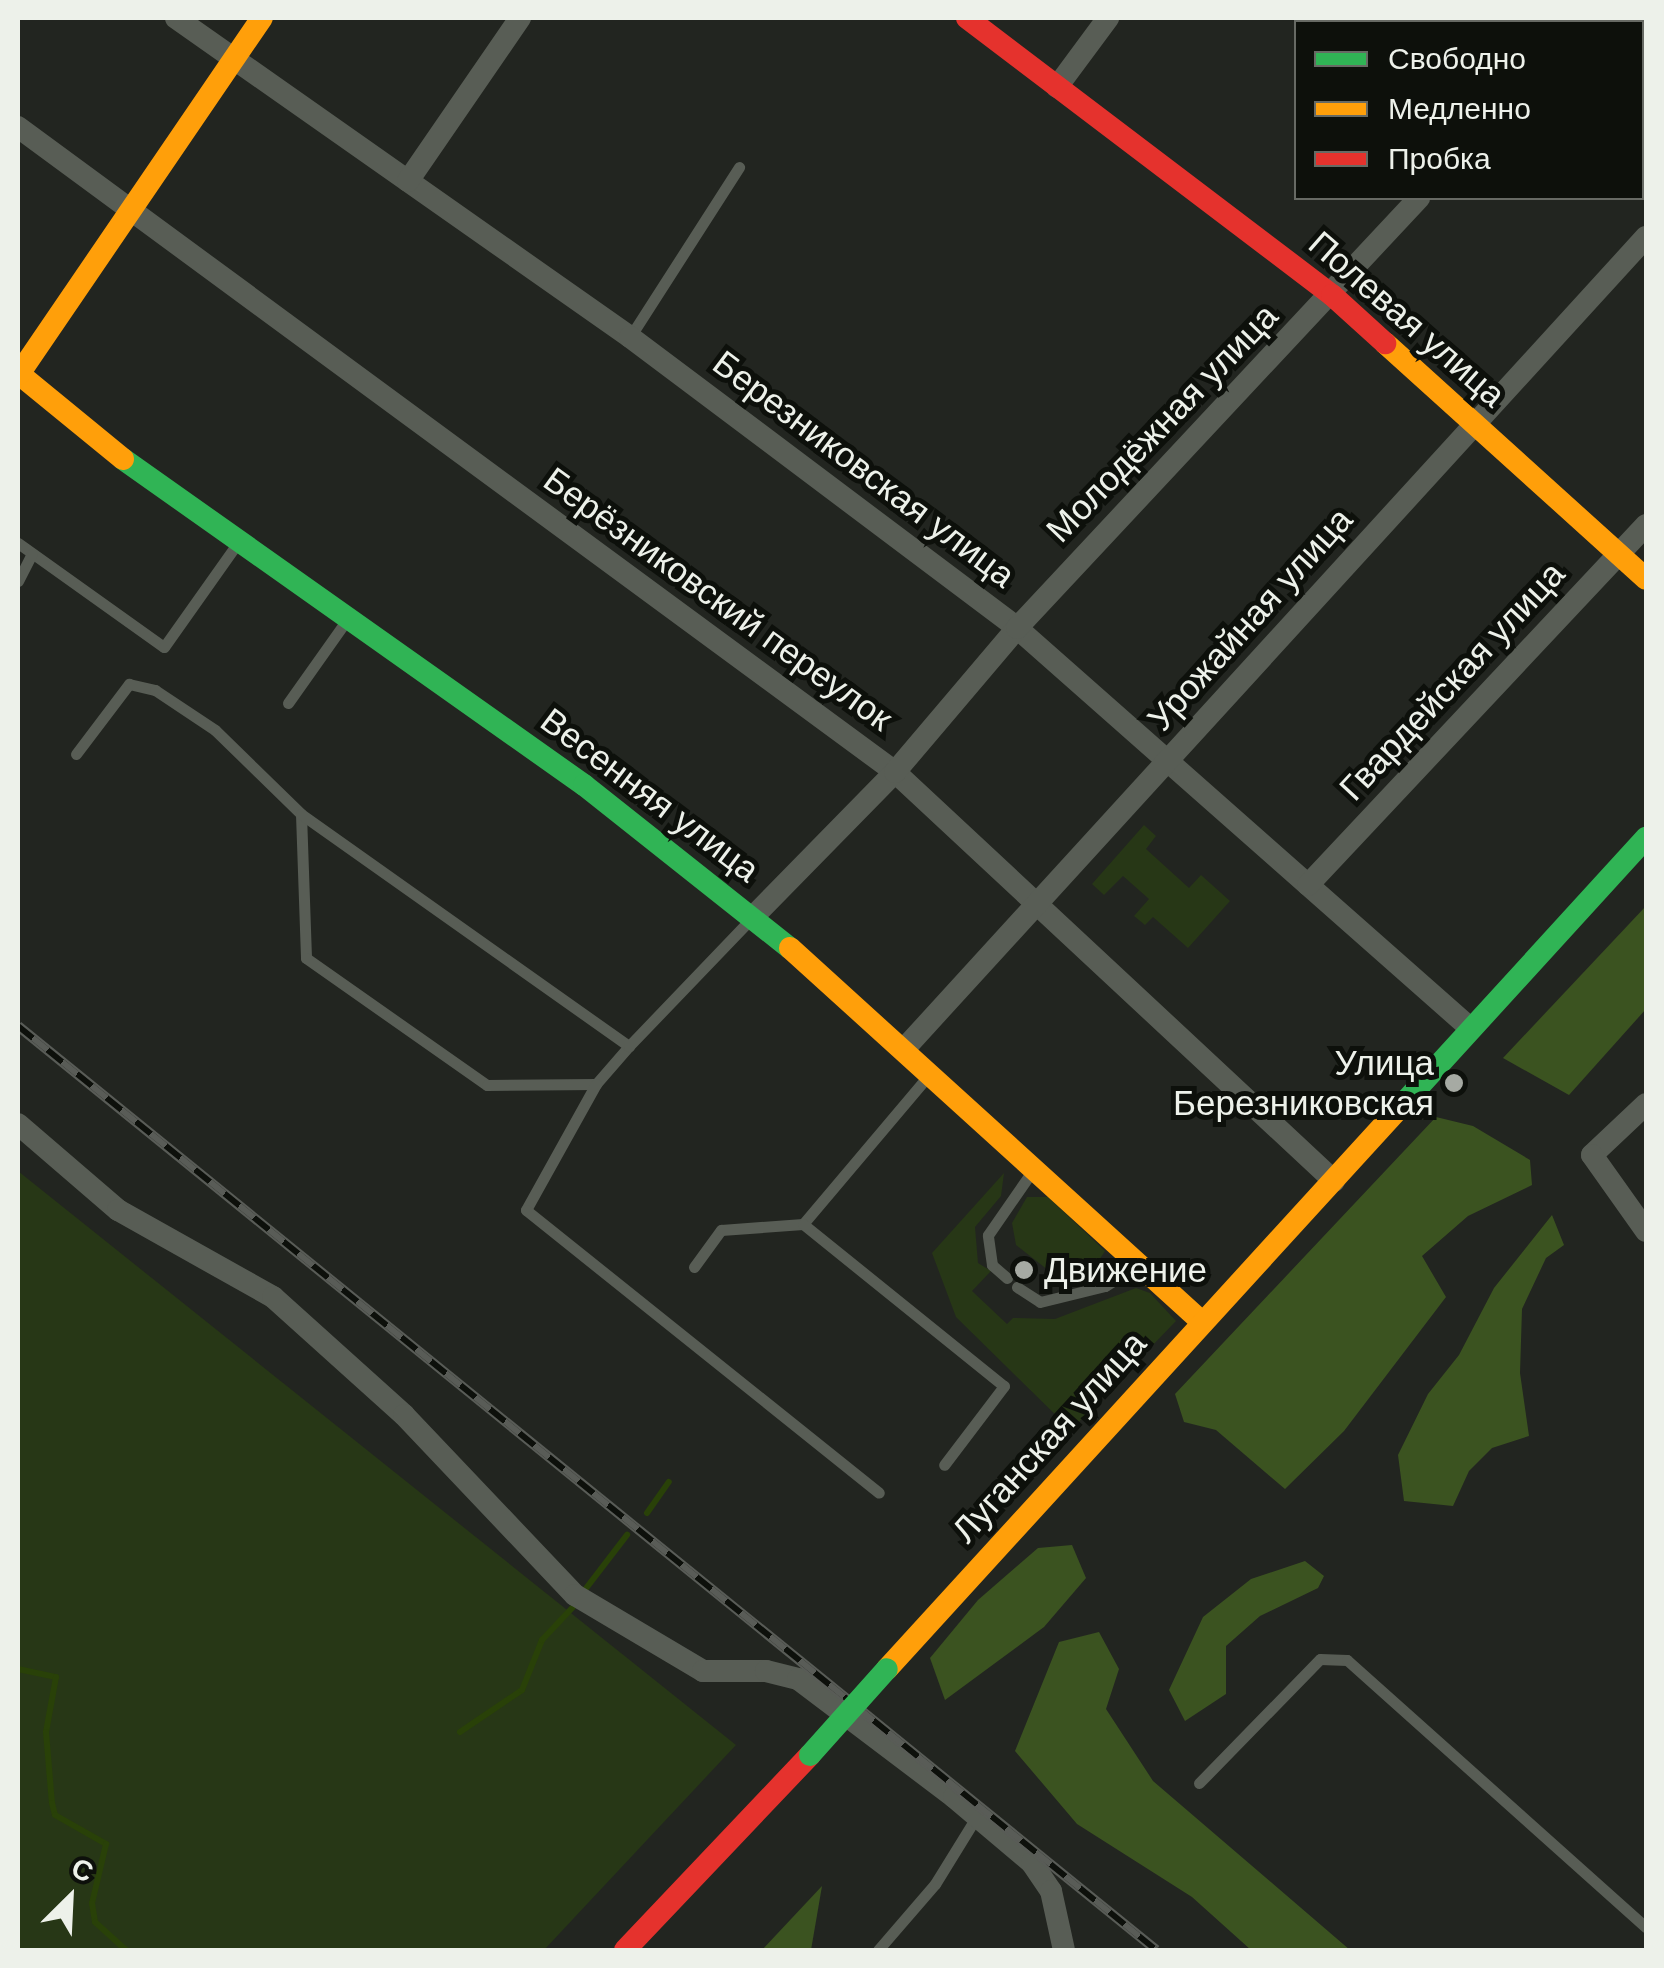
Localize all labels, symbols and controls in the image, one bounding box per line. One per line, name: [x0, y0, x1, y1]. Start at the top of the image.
legend: [1294, 20, 1644, 200]
text: Свободно: [1388, 42, 1526, 75]
text: Медленно: [1388, 92, 1531, 125]
text: Пробка: [1388, 142, 1491, 175]
street label: Полевая улица: [1300, 222, 1514, 416]
street label: Молодёжная улица: [1038, 295, 1286, 551]
street label: Березниковская улица: [705, 342, 1023, 596]
street label: Берёзниковский переулок: [536, 458, 900, 740]
street label: Урожайная улица: [1139, 499, 1361, 739]
street label: Гвардейская улица: [1331, 553, 1573, 809]
street label: Весенняя улица: [533, 699, 767, 891]
place label: Улица Березниковская: [1173, 1042, 1434, 1124]
marker: Улица Березниковская: [1443, 1072, 1465, 1094]
place label: Движение: [1044, 1249, 1207, 1291]
marker: Движение: [1013, 1259, 1035, 1281]
street label: Луганская улица: [943, 1323, 1155, 1551]
north arrow: [20, 1848, 120, 1948]
text: С: [67, 1852, 98, 1888]

